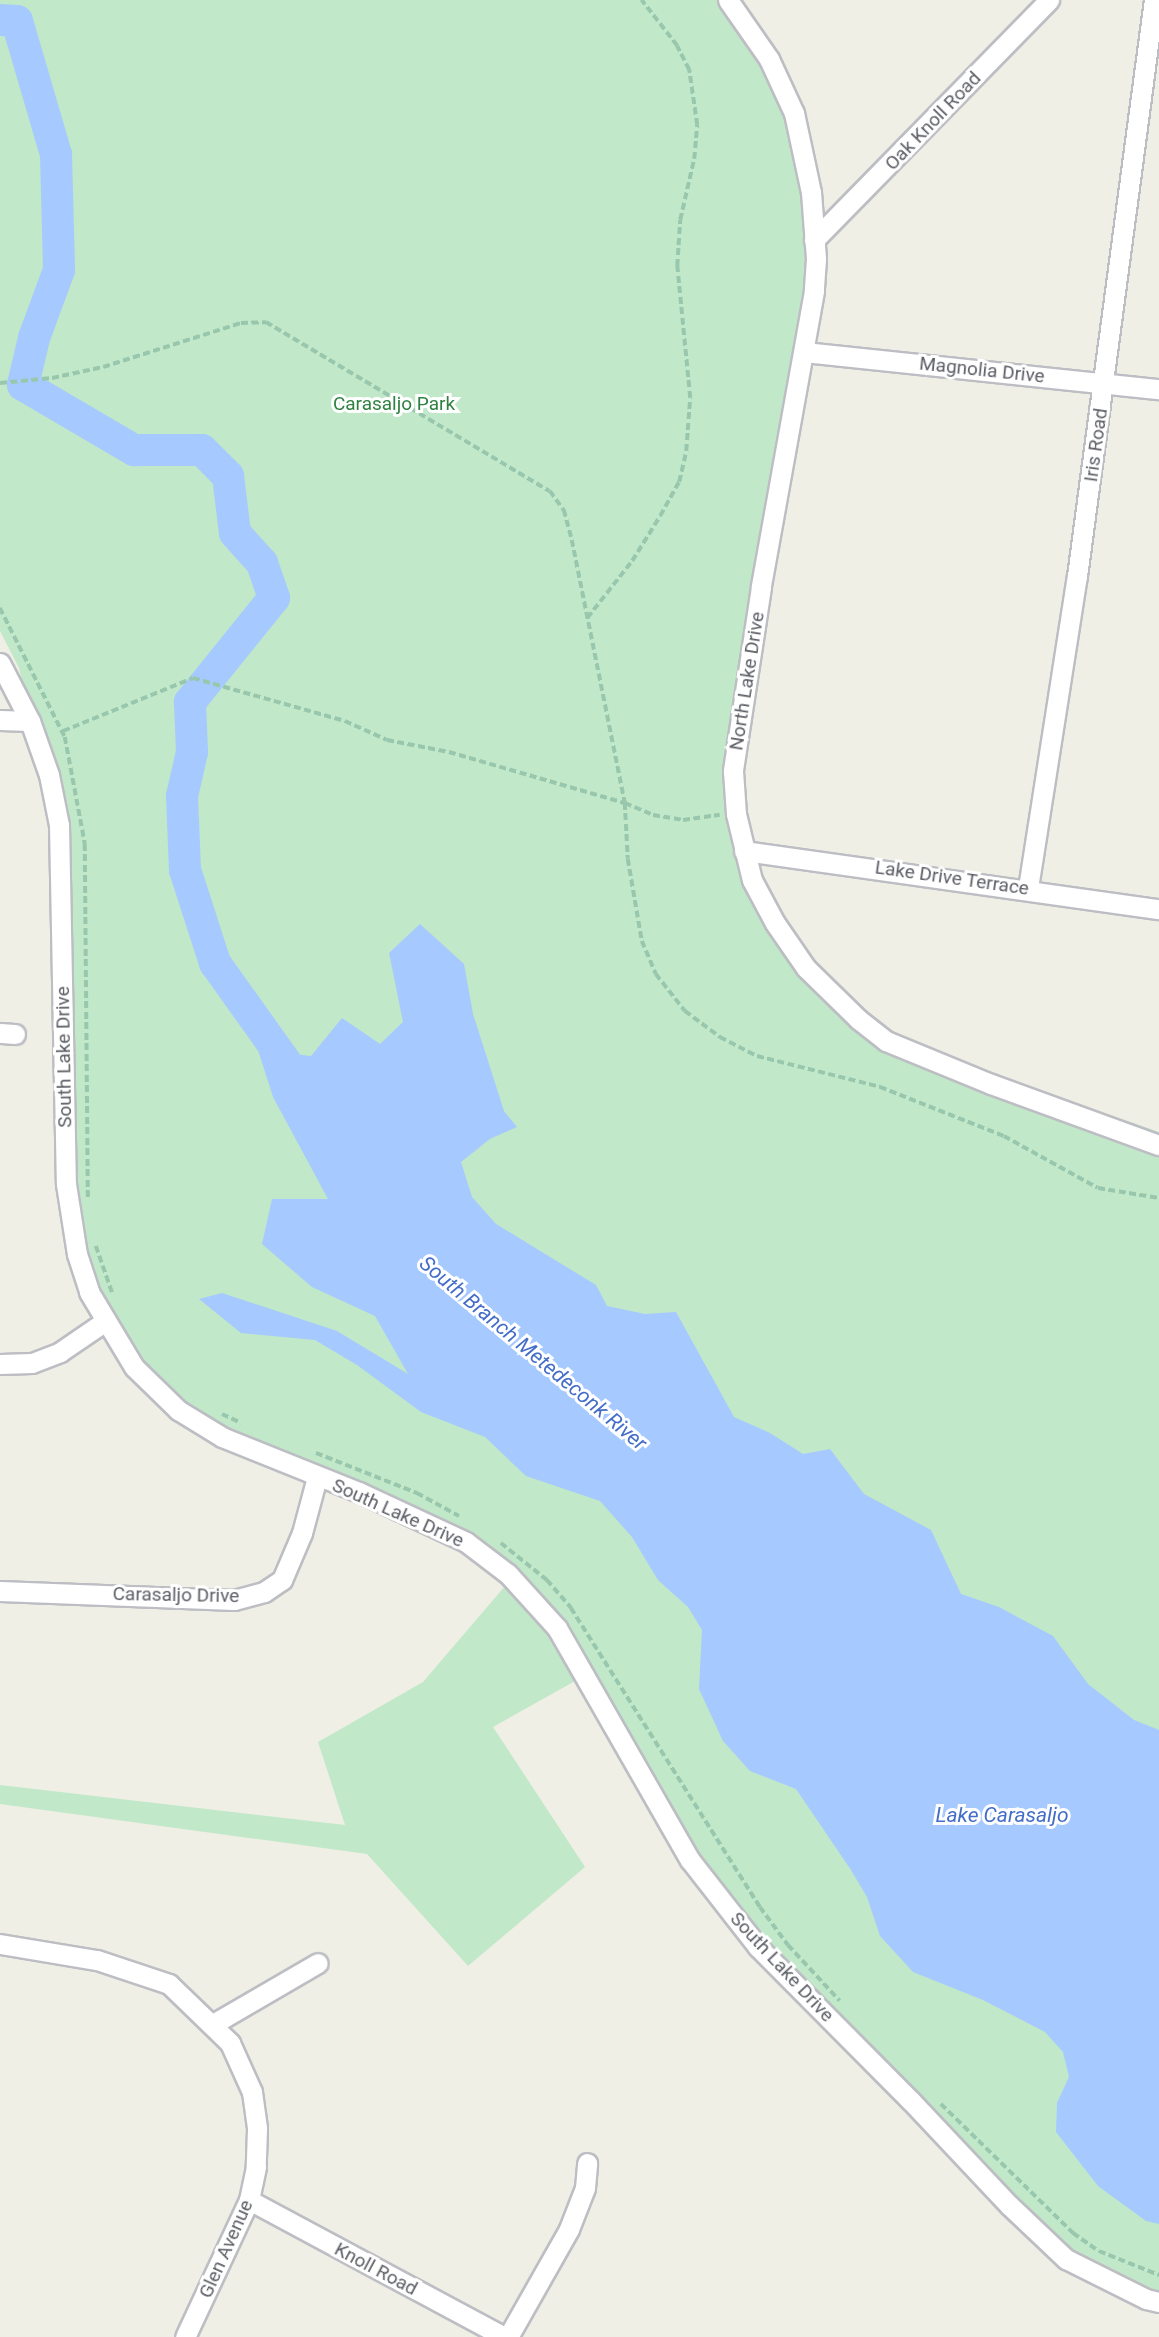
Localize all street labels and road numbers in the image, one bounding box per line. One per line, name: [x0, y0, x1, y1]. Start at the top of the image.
street label: Oak Knoll Road: [880, 67, 986, 175]
street label: Magnolia Drive: [918, 352, 1046, 388]
street label: Iris Road: [1080, 407, 1112, 483]
street label: North Lake Drive: [725, 610, 769, 752]
street label: Lake Drive Terrace: [873, 856, 1031, 900]
street label: South Lake Drive: [51, 986, 77, 1128]
street label: South Lake Drive: [329, 1474, 467, 1552]
street label: Carasaljo Drive: [112, 1582, 240, 1608]
street label: South Lake Drive: [725, 1907, 839, 2027]
street label: Glen Avenue: [194, 2196, 258, 2302]
street label: Knoll Road: [331, 2238, 421, 2300]

